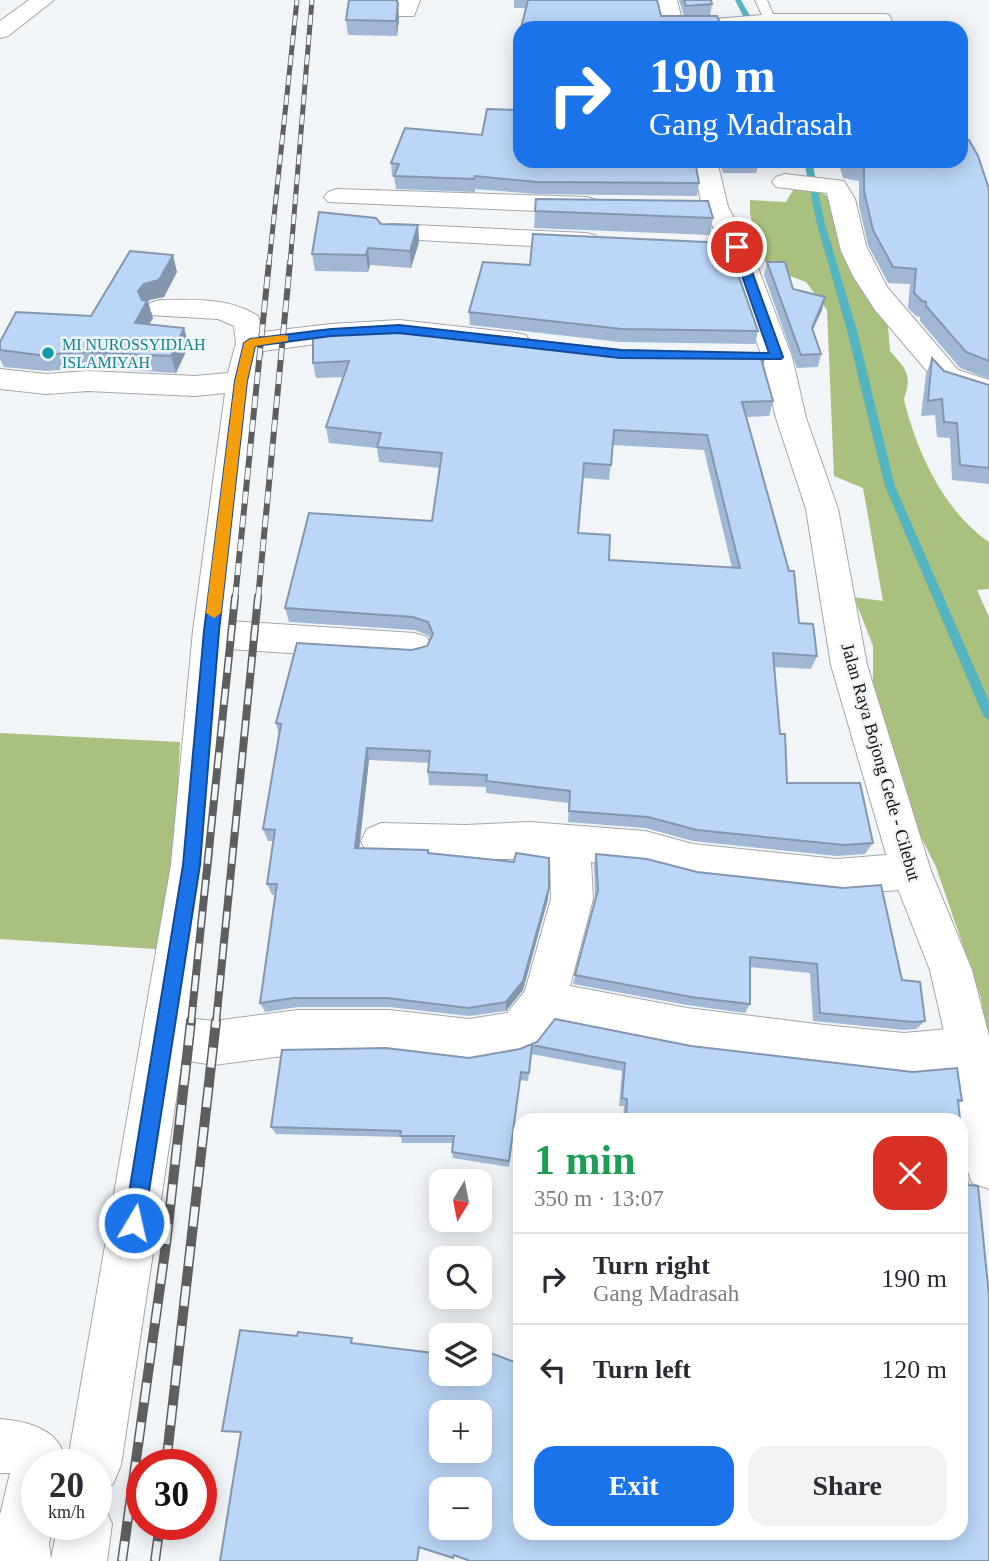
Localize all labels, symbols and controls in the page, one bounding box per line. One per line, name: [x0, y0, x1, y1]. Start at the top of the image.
text: 190 m: [649, 48, 776, 103]
icon: right: [534, 49, 625, 140]
text: Gang Madrasah: [649, 106, 852, 142]
pin: [707, 217, 767, 277]
icon: arrive: [718, 228, 756, 266]
place label: MI NUROSSYIDIAH ISLAMIYAH: [62, 336, 206, 371]
marker: MI NUROSSYIDIAH ISLAMIYAH: [40, 345, 56, 361]
street label: Jalan Raya Bojong Gede - Cilebut: [837, 641, 925, 883]
button: close: [873, 1136, 947, 1210]
text: 1 min: [534, 1137, 636, 1183]
north arrow: [429, 1169, 492, 1232]
map controls: [429, 1169, 492, 1540]
position arrow: [97, 1186, 171, 1260]
text: 350 m · 13:07: [534, 1186, 664, 1211]
button: search: [429, 1246, 492, 1309]
text: Turn right: [593, 1251, 710, 1280]
icon: right: [534, 1260, 572, 1298]
text: 190 m: [881, 1264, 947, 1293]
text: Gang Madrasah: [593, 1281, 739, 1306]
button: layers: [429, 1323, 492, 1386]
icon: left: [534, 1351, 572, 1389]
text: Turn left: [593, 1355, 691, 1384]
text: 120 m: [881, 1355, 947, 1384]
button: +: [429, 1400, 492, 1463]
button: Exit: [534, 1446, 734, 1526]
button: Share: [748, 1446, 947, 1526]
speed limit sign: 30: [126, 1449, 217, 1540]
text: 20: [49, 1466, 84, 1505]
button: −: [429, 1477, 492, 1540]
text: km/h: [48, 1502, 85, 1522]

